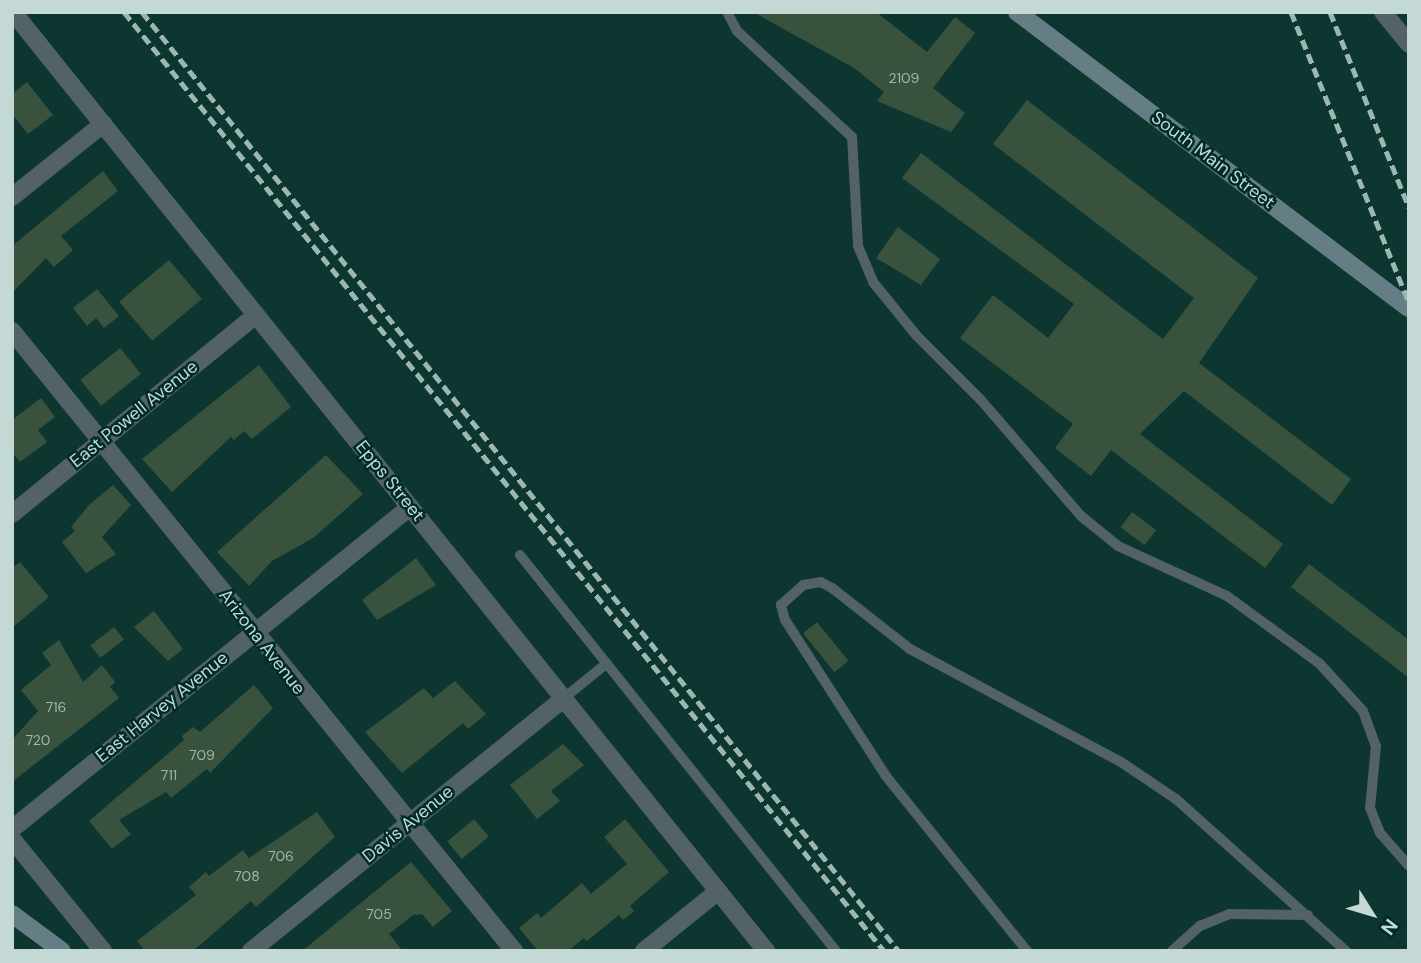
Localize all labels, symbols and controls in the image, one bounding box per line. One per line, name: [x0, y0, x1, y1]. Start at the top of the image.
house number: 2109: [889, 70, 919, 86]
street label: South Main Street: [1147, 107, 1279, 213]
street label: East Powell Avenue: [66, 356, 202, 472]
street label: Epps Street: [351, 436, 429, 526]
street label: Arizona Avenue: [214, 585, 310, 699]
street label: East Harvey Avenue: [91, 647, 233, 767]
house number: 716: [46, 699, 66, 715]
house number: 720: [26, 732, 50, 748]
house number: 709: [189, 747, 215, 763]
house number: 711: [161, 767, 177, 783]
street label: Davis Avenue: [358, 781, 458, 867]
house number: 706: [268, 848, 294, 864]
house number: 708: [234, 868, 260, 884]
north arrow: [1337, 879, 1407, 949]
house number: 705: [366, 906, 392, 922]
text: N: [1375, 914, 1403, 940]

